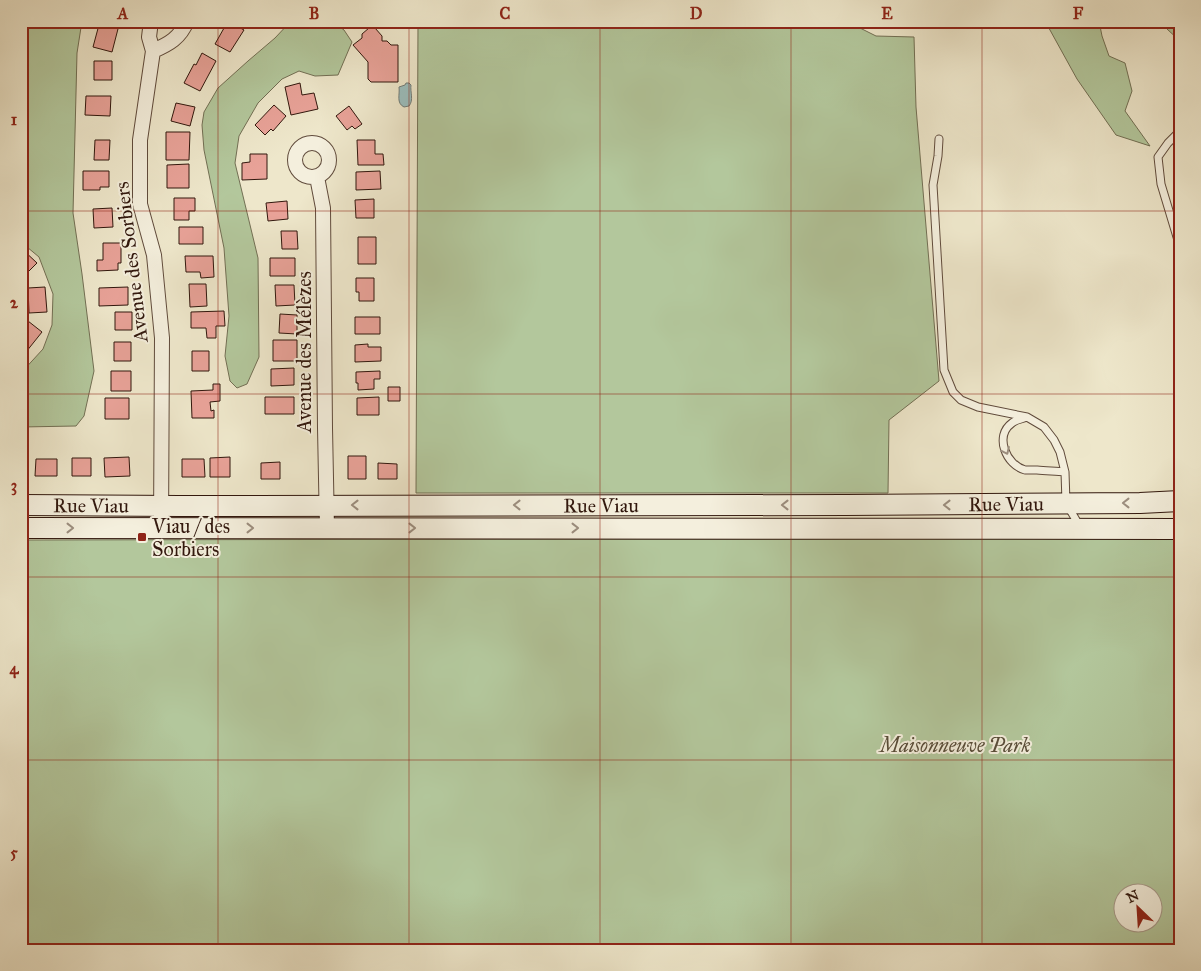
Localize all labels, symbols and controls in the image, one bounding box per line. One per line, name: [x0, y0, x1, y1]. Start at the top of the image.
text: A: [117, 4, 129, 23]
text: B: [309, 4, 319, 23]
text: C: [500, 4, 511, 23]
text: D: [690, 4, 703, 23]
text: E: [881, 4, 893, 23]
text: F: [1073, 4, 1084, 23]
text: 1: [11, 110, 18, 129]
street label: Avenue des Sorbiers: [109, 180, 153, 345]
street label: Avenue des Mélèzes: [292, 271, 316, 434]
text: 2: [10, 293, 19, 312]
one-way arrow: [1000, 446, 1010, 455]
text: 3: [11, 476, 17, 496]
street label: Rue Viau: [968, 492, 1044, 516]
street label: Rue Viau: [53, 493, 129, 518]
street label: Rue Viau: [563, 493, 639, 517]
one-way arrow: [1122, 498, 1130, 508]
one-way arrow: [351, 500, 358, 510]
one-way arrow: [513, 500, 521, 510]
one-way arrow: [781, 500, 788, 510]
one-way arrow: [943, 500, 951, 510]
place label: Viau / des Sorbiers: [151, 514, 230, 561]
one-way arrow: [66, 523, 74, 533]
one-way arrow: [246, 523, 254, 533]
one-way arrow: [409, 523, 417, 533]
one-way arrow: [572, 523, 579, 533]
marker: Viau / des Sorbiers: [136, 531, 148, 543]
text: 4: [10, 659, 20, 679]
park label: Maisonneuve Park: [878, 733, 1030, 757]
text: 5: [10, 843, 18, 862]
north arrow: [1114, 884, 1164, 934]
text: N: [1124, 886, 1142, 907]

